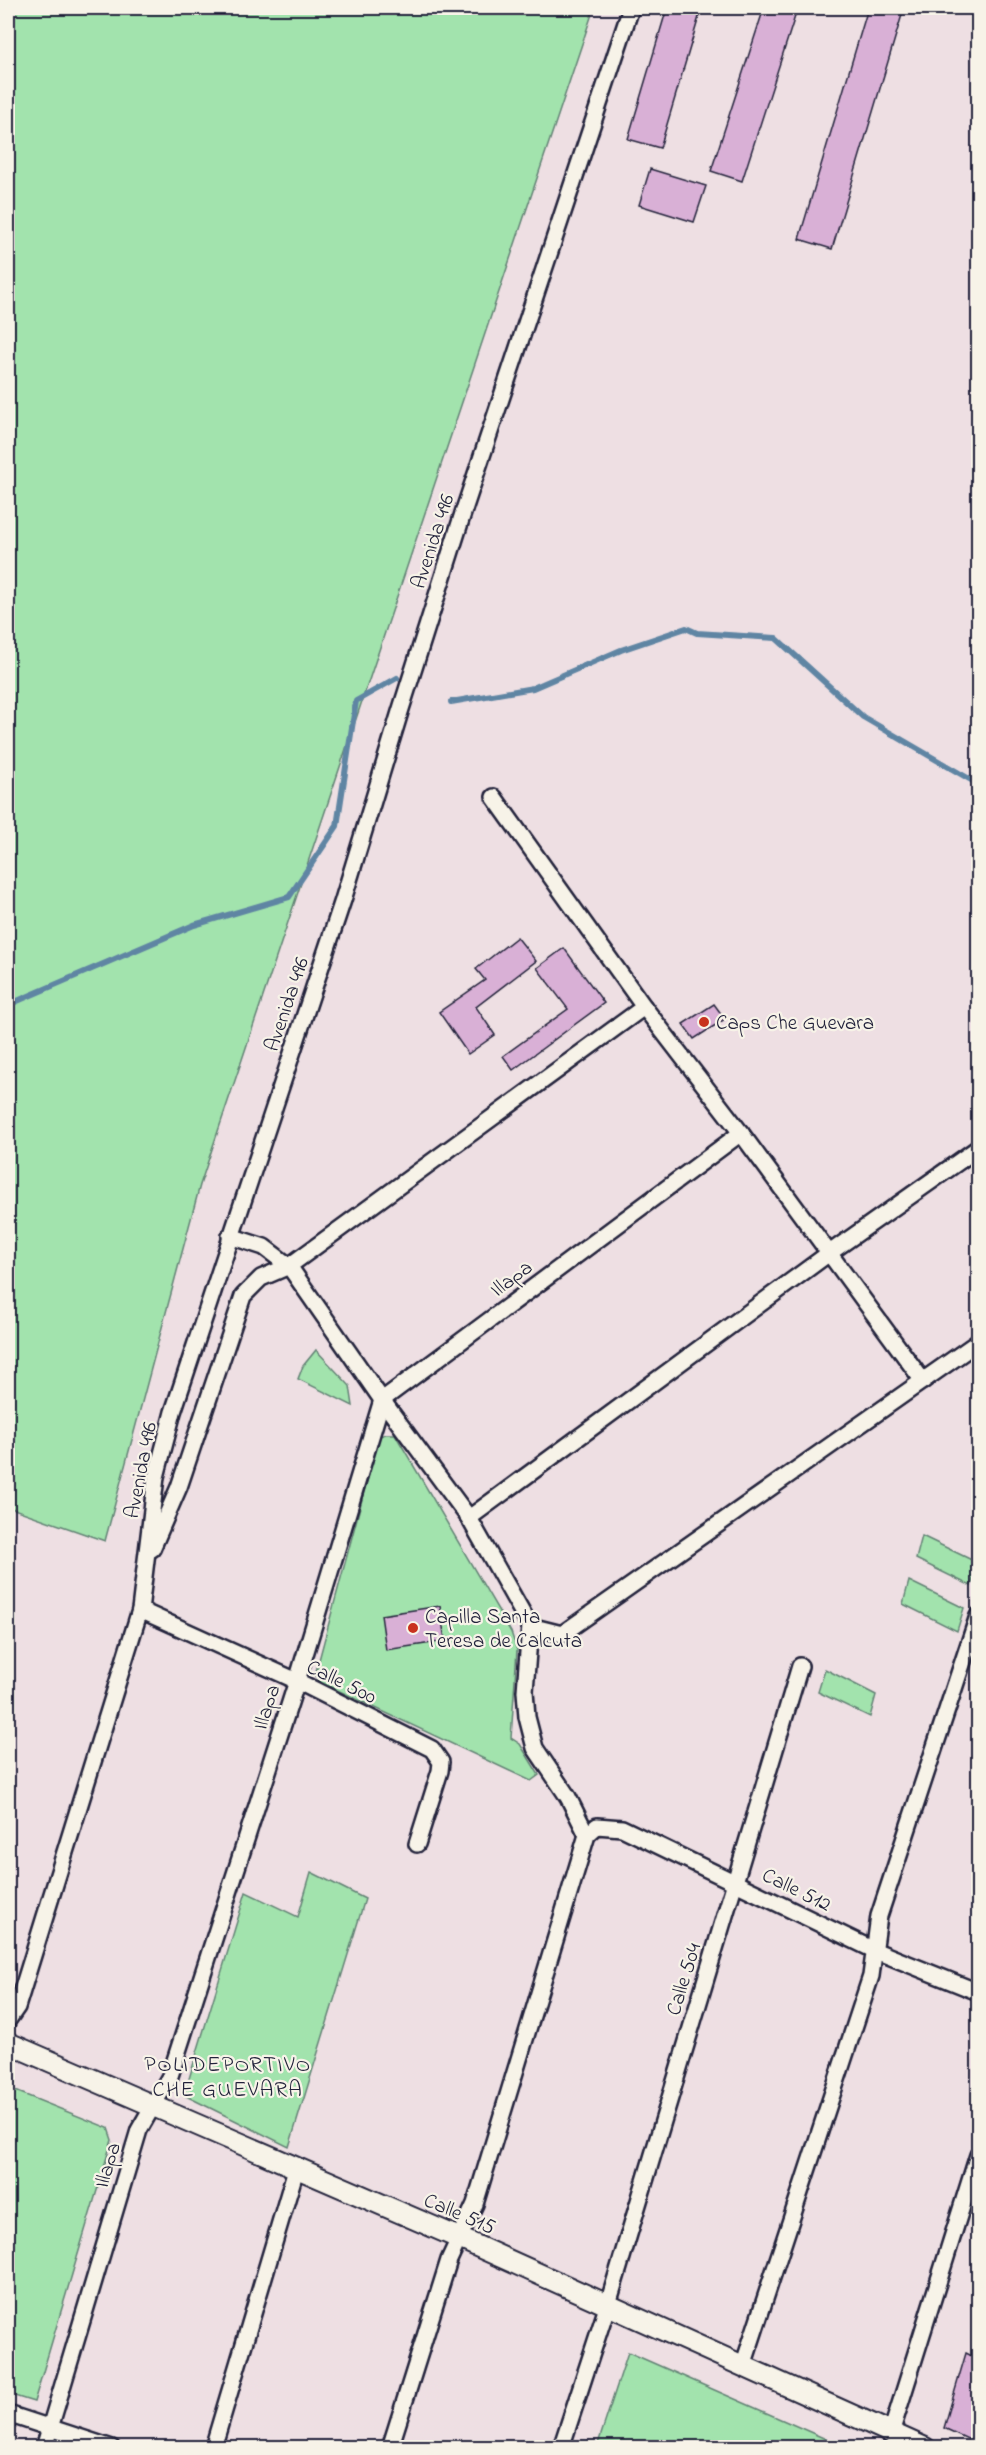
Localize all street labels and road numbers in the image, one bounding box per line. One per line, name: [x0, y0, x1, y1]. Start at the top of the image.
street label: Avenida 496: [405, 490, 463, 593]
street label: Avenida 496: [258, 954, 318, 1056]
street label: Illapa: [485, 1254, 540, 1305]
street label: Avenida 496: [118, 1420, 166, 1521]
street label: Calle 500: [301, 1653, 381, 1713]
street label: Illapa: [247, 1681, 289, 1734]
street label: Calle 512: [756, 1861, 836, 1920]
street label: Calle 504: [660, 1939, 710, 2020]
street label: Illapa: [88, 2139, 130, 2192]
street label: Calle 515: [419, 2186, 500, 2243]

